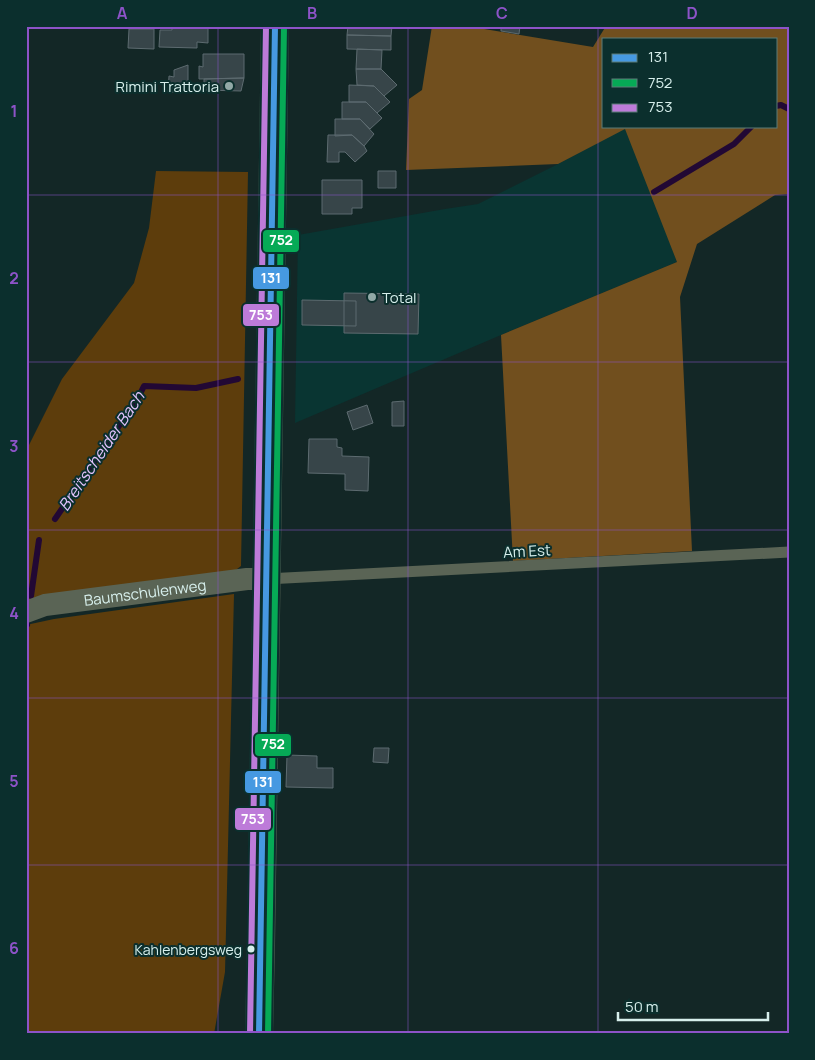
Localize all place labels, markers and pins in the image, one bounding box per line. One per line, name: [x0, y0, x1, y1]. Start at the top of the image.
place label: Rimini Trattoria: [116, 76, 219, 97]
marker: Rimini Trattoria: [223, 80, 235, 92]
place label: Total: [382, 287, 416, 308]
marker: Total: [366, 291, 378, 303]
place label: Kahlenbergsweg: [135, 940, 242, 959]
marker: Kahlenbergsweg: [246, 944, 256, 954]

